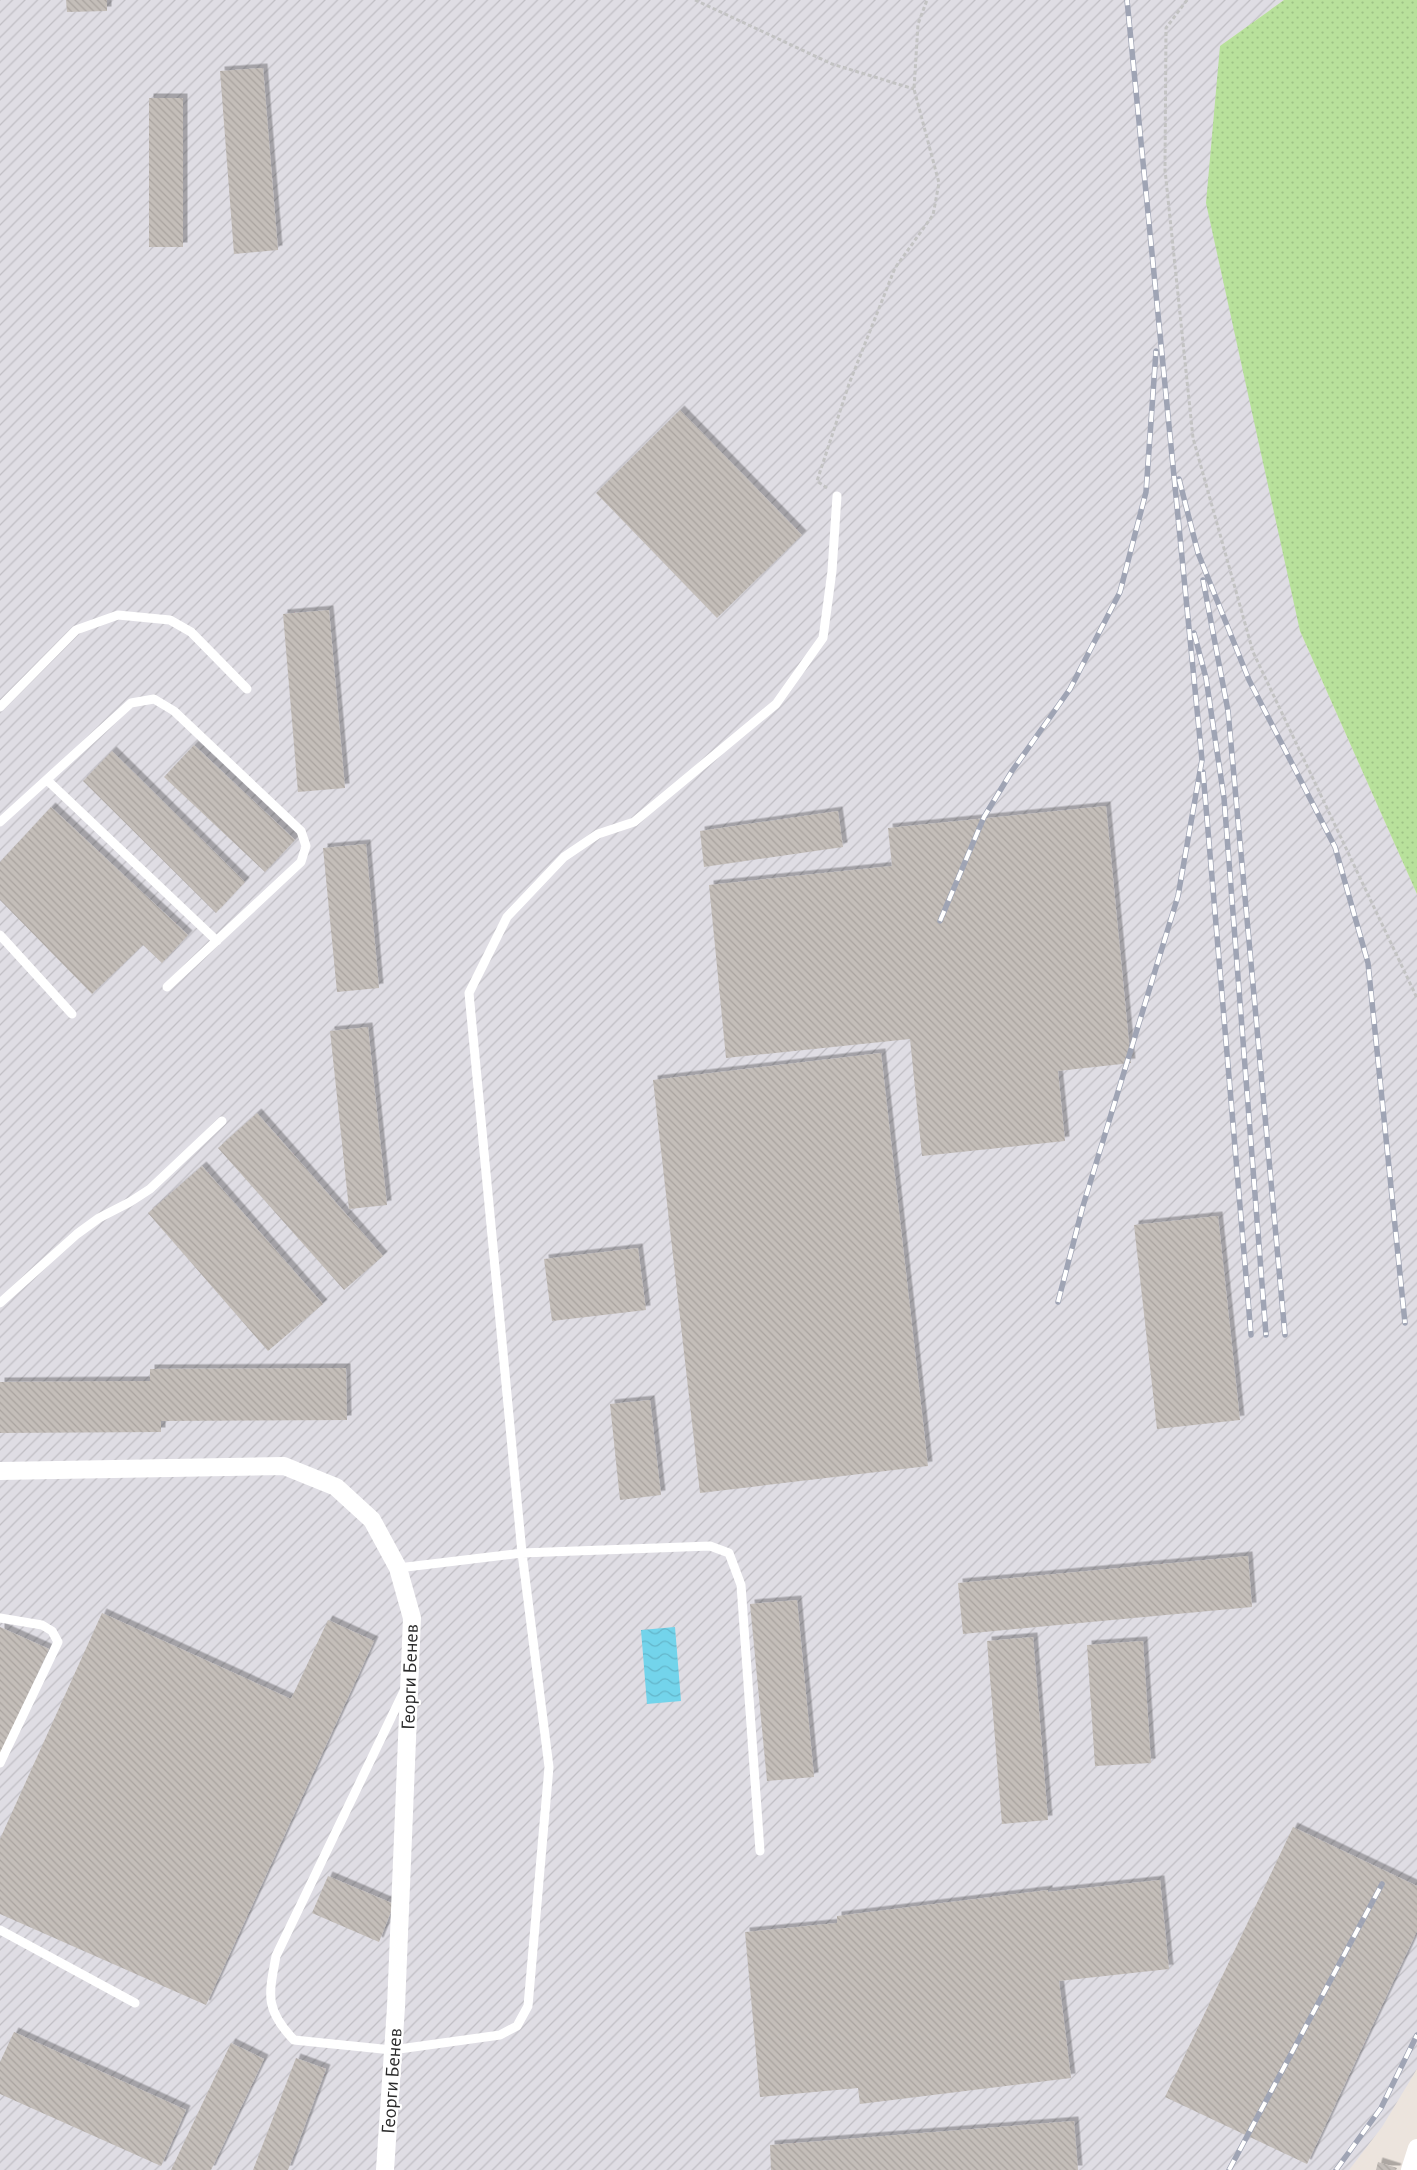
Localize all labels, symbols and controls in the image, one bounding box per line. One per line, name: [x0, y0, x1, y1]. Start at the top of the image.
street label: Георги Бенев: [398, 1624, 422, 1730]
street label: Георги Бенев: [378, 2027, 406, 2135]

